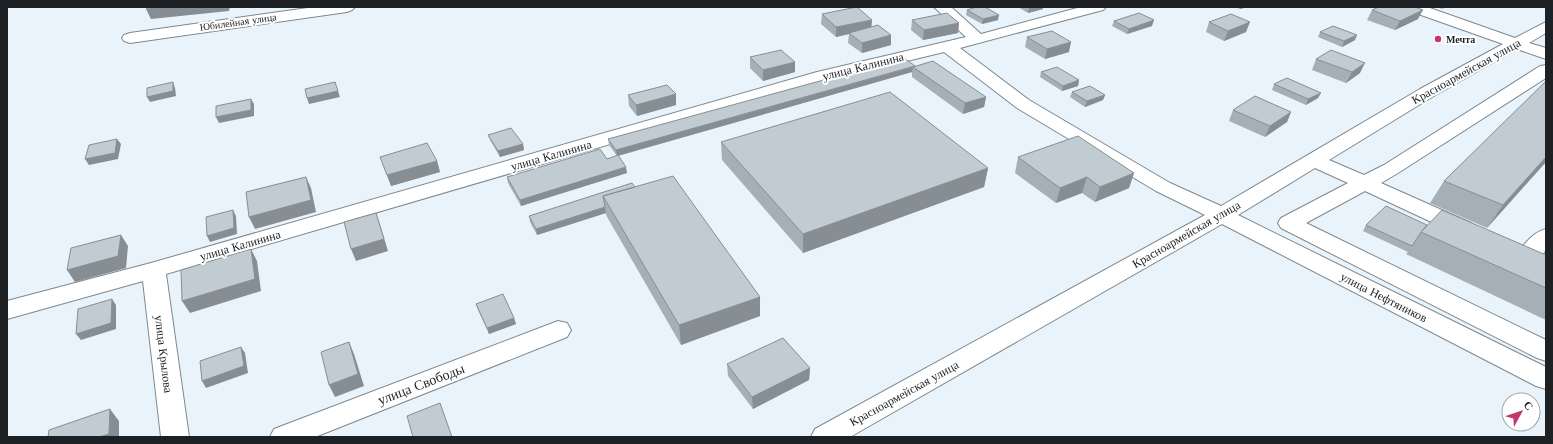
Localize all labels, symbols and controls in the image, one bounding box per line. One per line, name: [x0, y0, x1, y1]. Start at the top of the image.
street label: Юбилейная улица: [199, 10, 278, 34]
place label: Мечта: [1446, 33, 1475, 46]
street label: Красноармейская улица: [1409, 34, 1524, 107]
marker: Мечта: [1433, 34, 1443, 44]
street label: улица Калинина: [821, 48, 906, 83]
street label: улица Калинина: [509, 136, 594, 174]
street label: Красноармейская улица: [1129, 197, 1243, 271]
street label: улица Калинина: [198, 226, 283, 264]
street label: улица Нефтяников: [1338, 269, 1430, 325]
street label: улица Крылова: [152, 314, 176, 394]
street label: Красноармейская улица: [847, 356, 962, 429]
street label: улица Свободы: [375, 359, 468, 409]
north arrow: [1501, 392, 1541, 432]
text: С: [1521, 398, 1537, 413]

